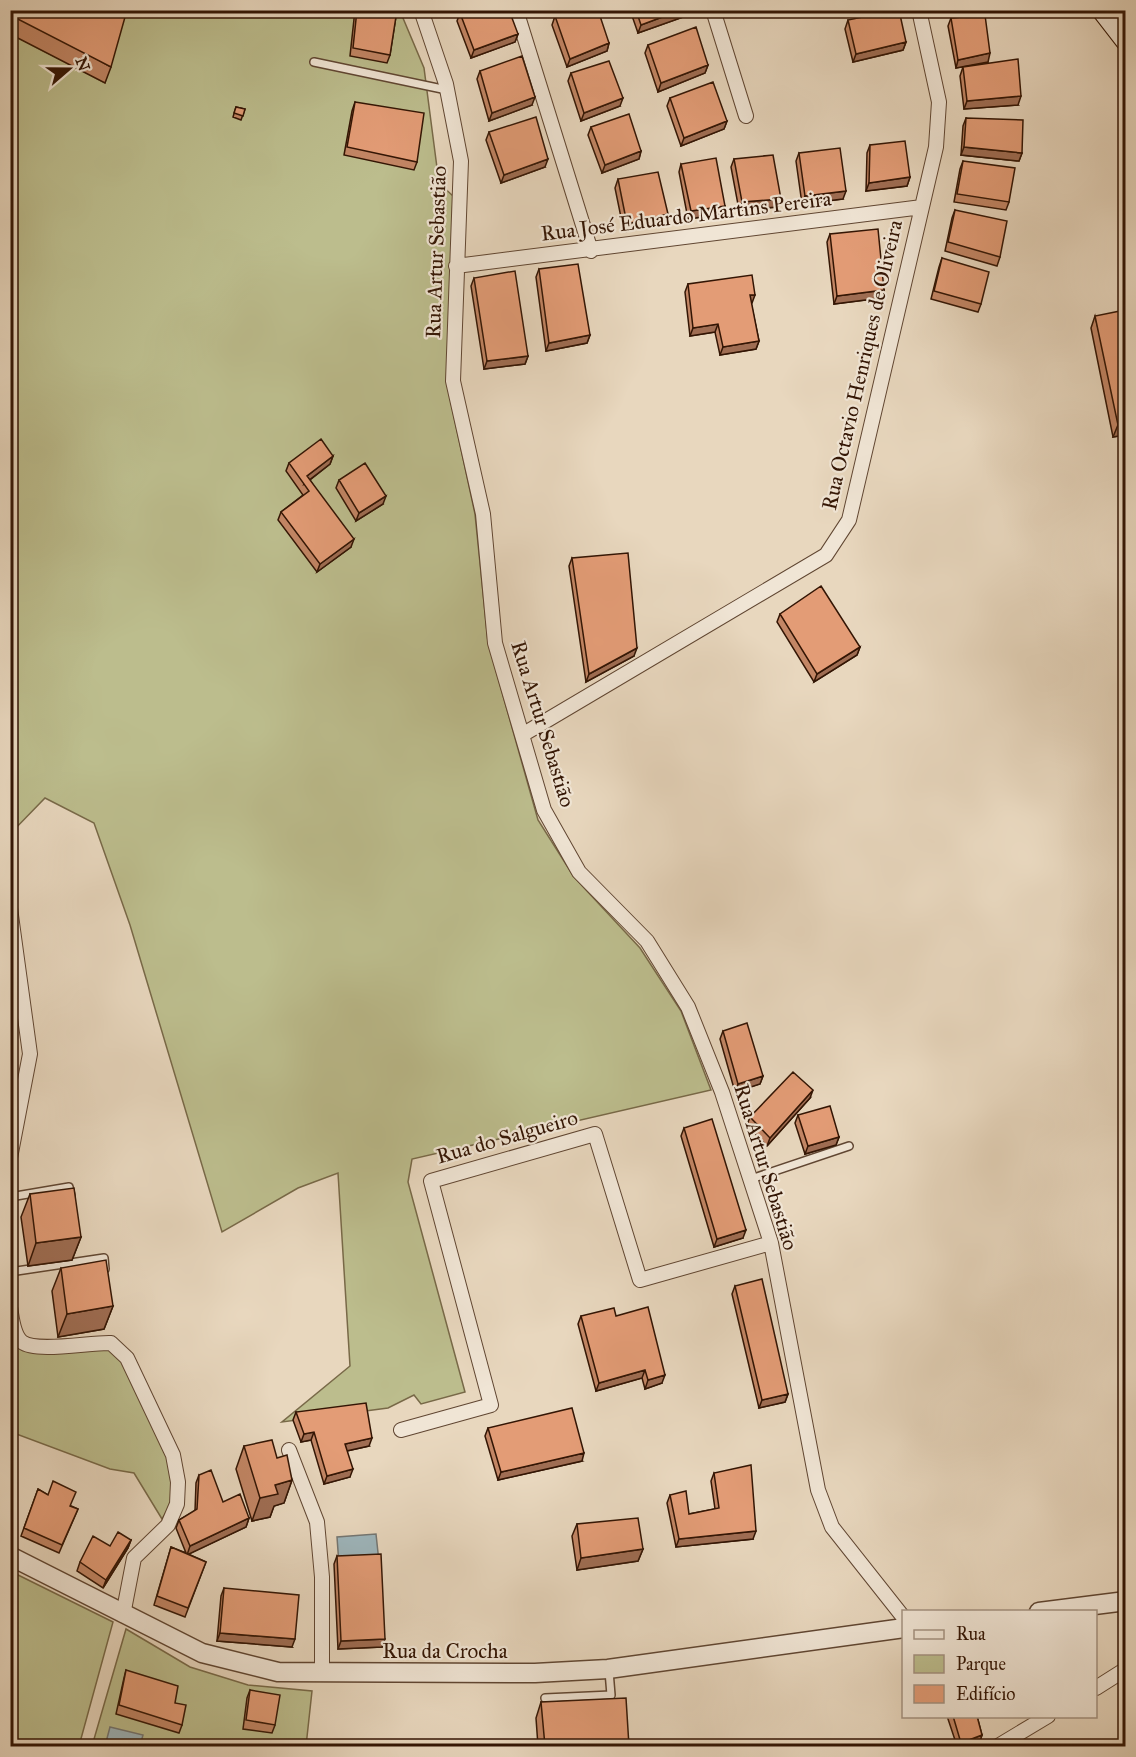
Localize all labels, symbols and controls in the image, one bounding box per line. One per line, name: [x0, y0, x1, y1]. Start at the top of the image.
north arrow: [39, 39, 99, 99]
text: N: [71, 54, 94, 74]
street label: Rua Artur Sebastião: [420, 165, 452, 339]
street label: Rua José Eduardo Martins Pereira: [539, 185, 833, 247]
street label: Rua Octavio Henriques de Oliveira: [816, 217, 908, 513]
street label: Rua Artur Sebastião: [505, 638, 581, 811]
street label: Rua Artur Sebastião: [728, 1081, 804, 1254]
street label: Rua do Salgueiro: [433, 1104, 581, 1170]
legend: [902, 1610, 1097, 1718]
text: Rua: [956, 1623, 986, 1645]
street label: Rua da Crocha: [382, 1638, 508, 1664]
text: Parque: [956, 1653, 1006, 1676]
text: Edifício: [956, 1683, 1015, 1705]

